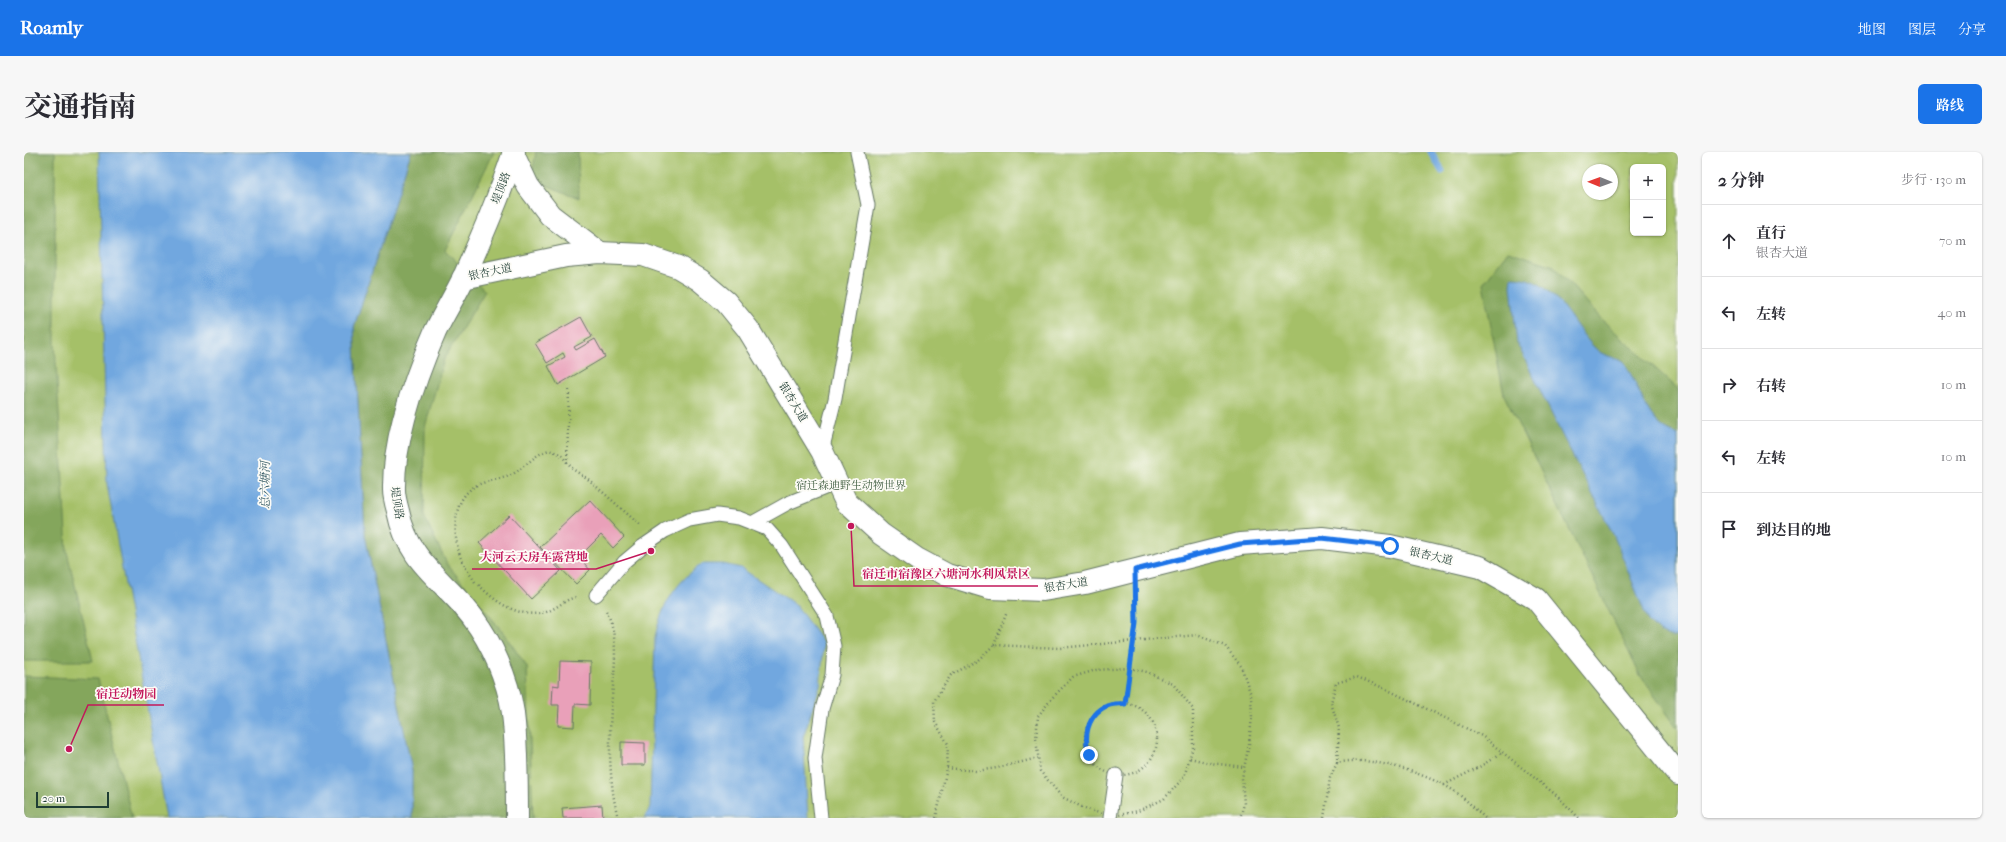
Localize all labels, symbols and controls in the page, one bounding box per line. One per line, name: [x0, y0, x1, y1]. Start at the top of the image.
text: Roamly: [20, 17, 83, 39]
text: 地图: [1858, 21, 1886, 38]
text: 图层: [1908, 21, 1936, 38]
text: 分享: [1958, 21, 1986, 38]
button: 路线: [1918, 84, 1982, 124]
text: 交通指南: [24, 90, 136, 123]
north arrow: [1582, 164, 1618, 200]
map controls: [1630, 164, 1666, 236]
button: +: [1630, 164, 1666, 200]
street label: 堤顶路: [489, 170, 513, 206]
text: 2 分钟: [1718, 170, 1764, 190]
text: 步行 · 130 m: [1901, 172, 1966, 187]
button: −: [1630, 200, 1666, 236]
text: 直行: [1756, 224, 1786, 242]
icon: ahead: [1718, 230, 1740, 252]
text: 70 m: [1939, 233, 1966, 248]
text: 银杏大道: [1756, 245, 1808, 260]
street label: 银杏大道: [467, 261, 513, 283]
icon: left: [1718, 302, 1740, 324]
text: 左转: [1756, 305, 1786, 323]
text: 40 m: [1938, 305, 1966, 320]
icon: right: [1718, 374, 1740, 396]
text: 右转: [1756, 377, 1786, 395]
text: 10 m: [1941, 377, 1966, 392]
street label: 银杏大道: [776, 380, 810, 424]
icon: left: [1718, 446, 1740, 468]
text: 左转: [1756, 449, 1786, 467]
text: 10 m: [1941, 449, 1966, 464]
water label: 总六塘河: [258, 459, 272, 509]
park label: 宿迁森迪野生动物世界: [796, 479, 906, 492]
street label: 堤顶路: [388, 486, 406, 520]
icon: arrive: [1718, 518, 1740, 540]
text: 到达目的地: [1756, 521, 1831, 539]
route start: [1381, 537, 1399, 555]
callout: 大河云天房车露营地: [472, 545, 596, 569]
street label: 银杏大道: [1408, 545, 1454, 567]
text: 大河云天房车露营地: [480, 550, 588, 564]
callout: 宿迁市宿豫区六塘河水利风景区: [854, 562, 1038, 586]
text: 宿迁市宿豫区六塘河水利风景区: [862, 567, 1030, 581]
street label: 银杏大道: [1043, 575, 1089, 595]
callout: 宿迁动物园: [88, 681, 164, 705]
text: 宿迁动物园: [96, 687, 156, 701]
route end: [1080, 746, 1098, 764]
scale bar: [36, 790, 109, 809]
text: 20 m: [42, 792, 65, 805]

